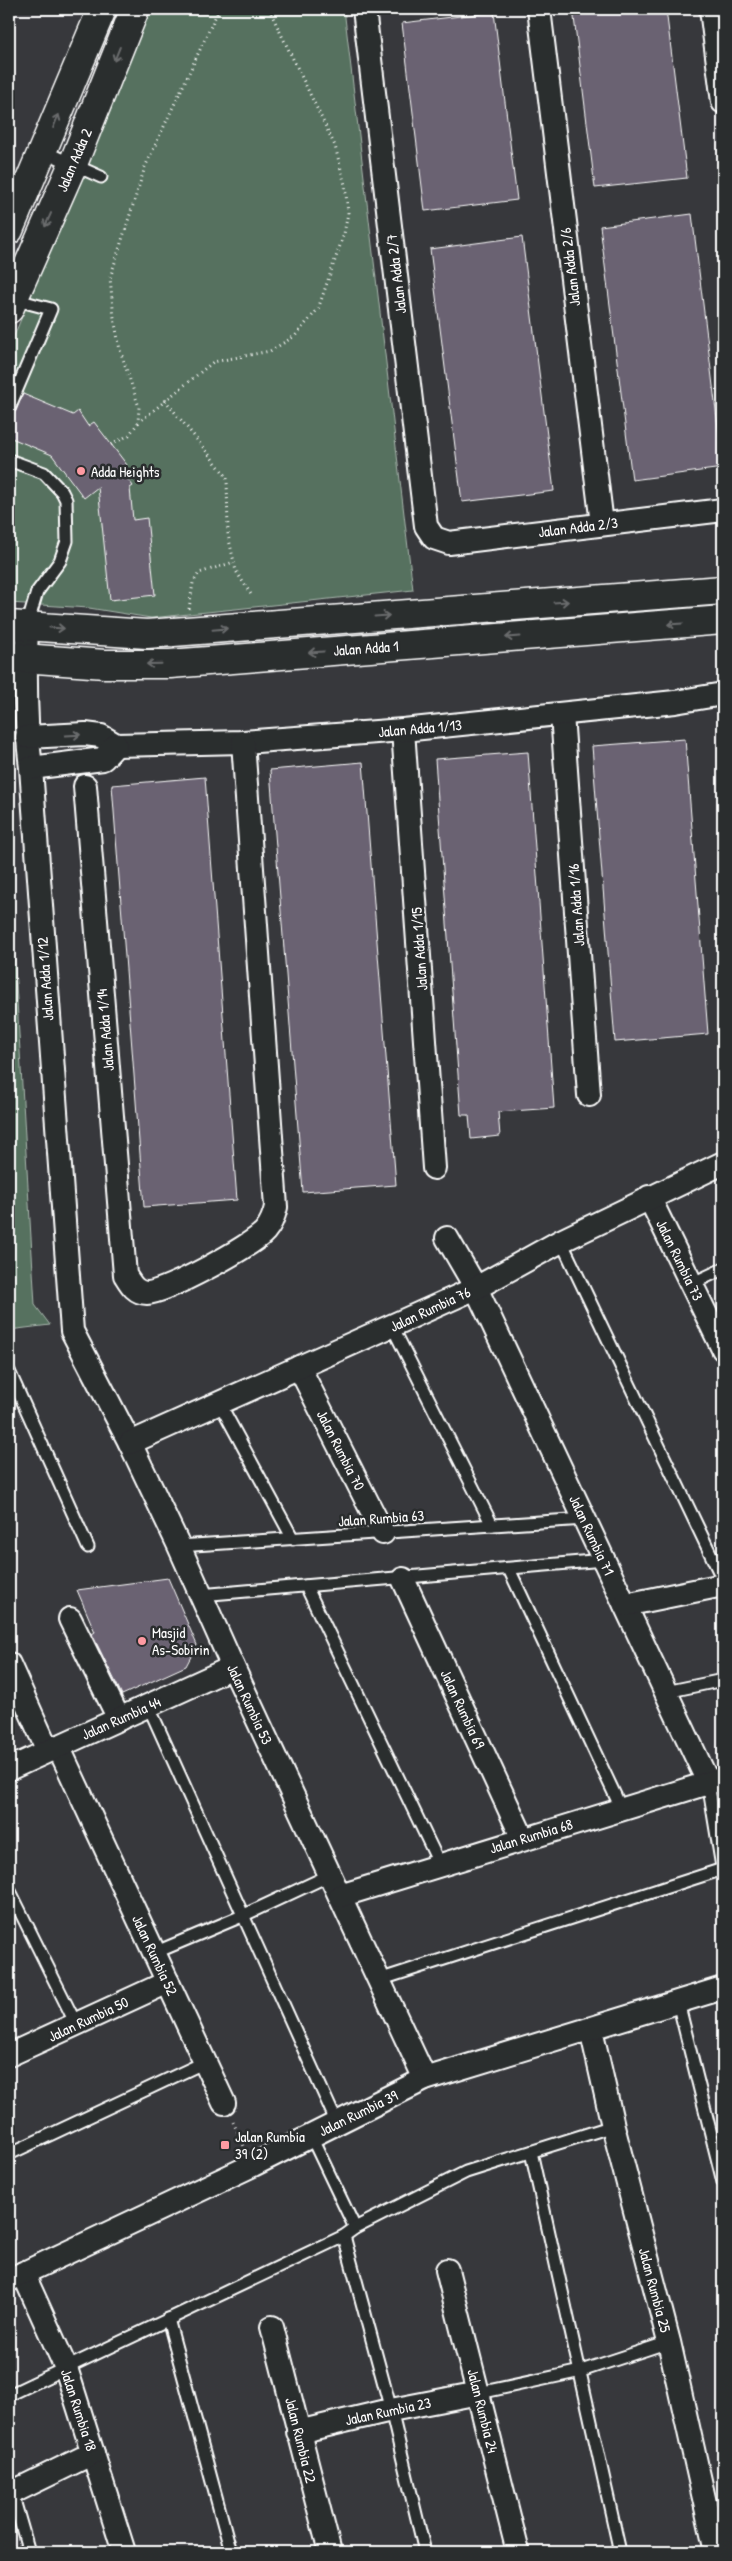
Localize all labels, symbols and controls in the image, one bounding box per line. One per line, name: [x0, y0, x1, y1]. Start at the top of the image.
one-way arrow: [111, 46, 121, 61]
one-way arrow: [51, 114, 61, 129]
street label: Jalan Adda 2: [51, 125, 97, 195]
one-way arrow: [42, 212, 52, 227]
street label: Jalan Adda 2/6: [555, 226, 585, 308]
street label: Jalan Adda 2/7: [381, 233, 411, 315]
place label: Adda Heights: [91, 461, 160, 482]
marker: Adda Heights: [75, 465, 87, 477]
street label: Jalan Adda 2/3: [537, 512, 619, 542]
one-way arrow: [553, 598, 569, 607]
one-way arrow: [373, 612, 389, 621]
one-way arrow: [667, 619, 683, 629]
one-way arrow: [49, 624, 65, 633]
one-way arrow: [211, 624, 227, 634]
one-way arrow: [505, 632, 521, 641]
street label: Jalan Adda 1: [333, 635, 399, 661]
one-way arrow: [308, 647, 324, 657]
one-way arrow: [146, 659, 162, 669]
street label: Jalan Adda 1/13: [377, 714, 463, 742]
one-way arrow: [65, 730, 81, 739]
street label: Jalan Adda 1/16: [563, 863, 589, 947]
street label: Jalan Adda 1/15: [406, 906, 432, 991]
street label: Jalan Adda 1/12: [32, 936, 58, 1022]
street label: Jalan Adda 1/14: [91, 988, 119, 1072]
street label: Jalan Rumbia 73: [651, 1216, 709, 1304]
street label: Jalan Rumbia 76: [386, 1281, 474, 1337]
street label: Jalan Rumbia 70: [312, 1406, 370, 1494]
street label: Jalan Rumbia 71: [564, 1491, 620, 1579]
street label: Jalan Rumbia 63: [337, 1505, 425, 1531]
place label: Masjid As-Sobirin: [152, 1622, 210, 1660]
marker: Masjid As-Sobirin: [136, 1635, 148, 1647]
street label: Jalan Rumbia 53: [222, 1660, 278, 1748]
street label: Jalan Rumbia 69: [436, 1666, 491, 1752]
street label: Jalan Rumbia 44: [78, 1691, 164, 1745]
street label: Jalan Rumbia 68: [487, 1813, 575, 1859]
street label: Jalan Rumbia 52: [127, 1911, 183, 1999]
street label: Jalan Rumbia 50: [44, 1991, 132, 2047]
street label: Jalan Rumbia 39: [315, 2085, 402, 2141]
place label: Jalan Rumbia 39 (2): [235, 2126, 305, 2164]
marker: Jalan Rumbia 39 (2): [219, 2139, 231, 2151]
street label: Jalan Rumbia 25: [634, 2245, 677, 2335]
street label: Jalan Rumbia 18: [56, 2366, 102, 2454]
street label: Jalan Rumbia 24: [462, 2367, 504, 2456]
street label: Jalan Rumbia 23: [343, 2392, 433, 2430]
street label: Jalan Rumbia 22: [280, 2395, 322, 2485]

